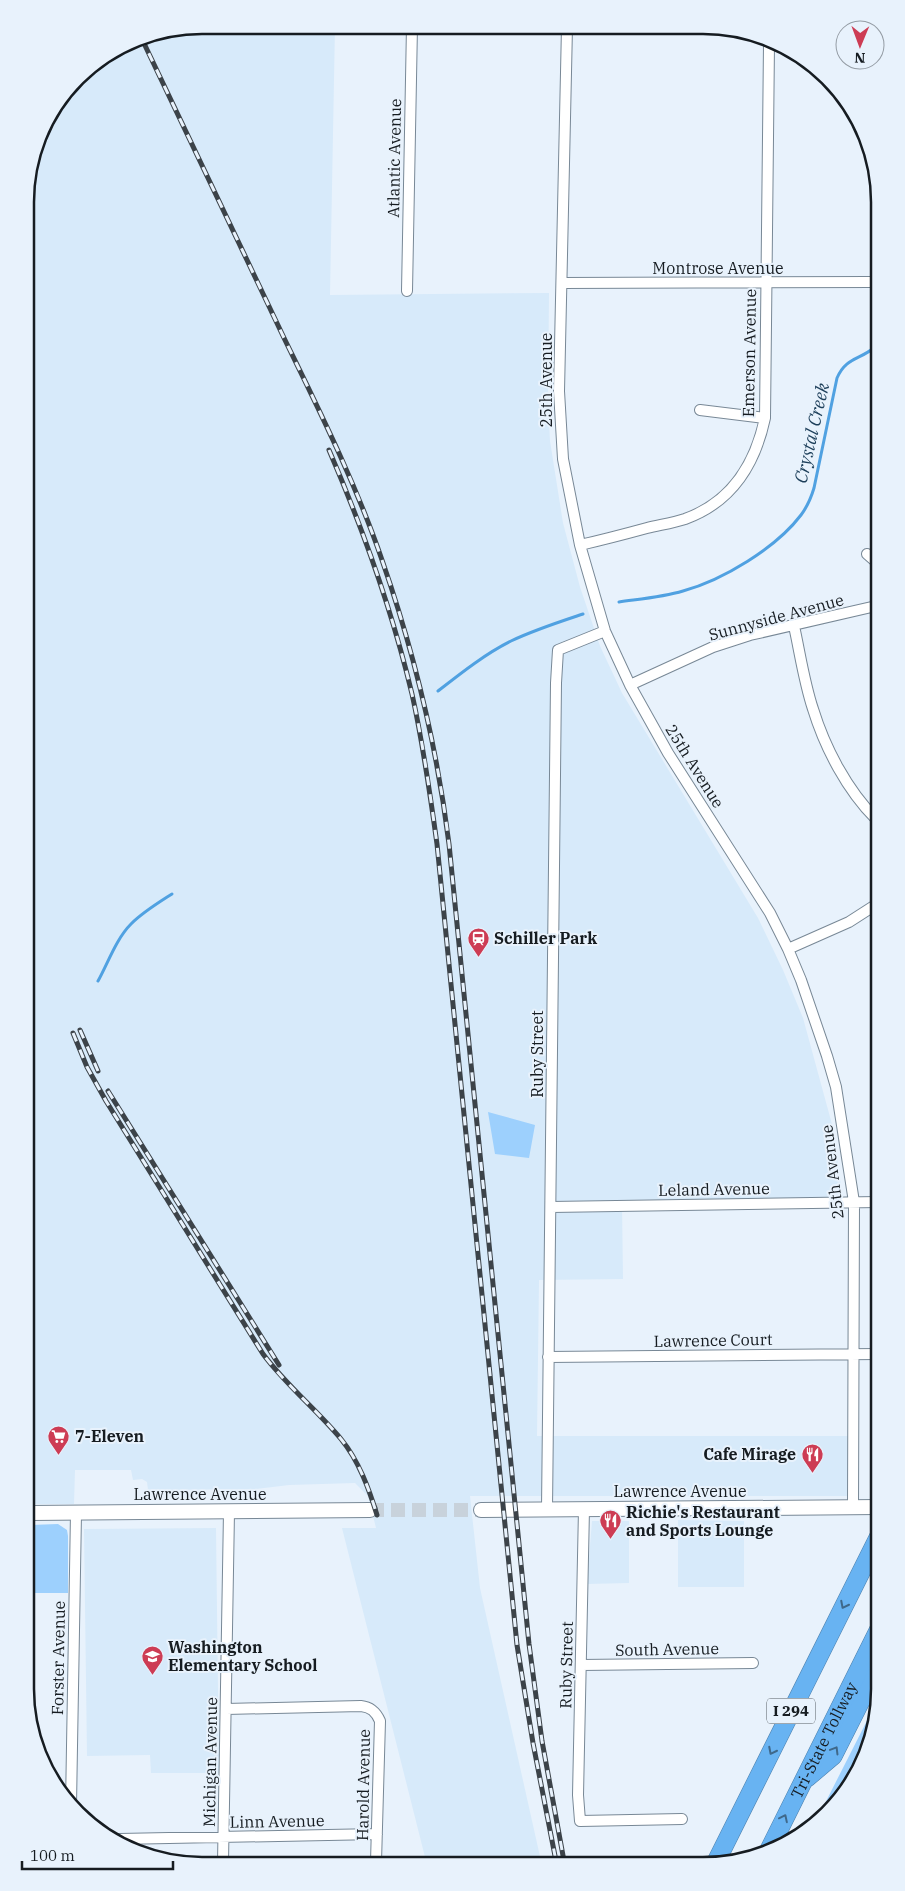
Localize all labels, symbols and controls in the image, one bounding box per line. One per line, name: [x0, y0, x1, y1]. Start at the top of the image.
north arrow: [835, 20, 885, 70]
text: N: [854, 49, 865, 67]
street label: Atlantic Avenue: [383, 98, 405, 218]
street label: Montrose Avenue: [652, 258, 784, 278]
street label: Emerson Avenue: [738, 289, 760, 417]
street label: 25th Avenue: [536, 333, 556, 427]
water label: Crystal Creek: [789, 380, 834, 485]
street label: Sunnyside Avenue: [706, 589, 846, 645]
street label: 25th Avenue: [661, 721, 729, 811]
station icon: Schiller Park: [466, 926, 490, 957]
place label: Schiller Park: [494, 928, 597, 948]
street label: Ruby Street: [527, 1010, 547, 1098]
street label: 25th Avenue: [816, 1124, 848, 1220]
street label: Leland Avenue: [658, 1178, 770, 1200]
street label: Lawrence Court: [653, 1329, 773, 1351]
supermarket icon: 7-Eleven: [47, 1424, 71, 1455]
place label: 7-Eleven: [75, 1426, 144, 1446]
restaurant icon: Cafe Mirage: [800, 1442, 824, 1473]
place label: Cafe Mirage: [703, 1444, 796, 1464]
street label: Lawrence Avenue: [613, 1481, 747, 1501]
street label: Lawrence Avenue: [133, 1484, 267, 1504]
place label: Richie's Restaurant and Sports Lounge: [626, 1502, 780, 1540]
restaurant icon: Richie's Restaurant and Sports Lounge: [598, 1509, 622, 1540]
one-way arrow: [840, 1600, 850, 1609]
street label: Forster Avenue: [47, 1601, 69, 1715]
street label: Ruby Street: [555, 1621, 577, 1709]
place label: Washington Elementary School: [168, 1637, 317, 1675]
street label: South Avenue: [615, 1638, 719, 1660]
school or university icon: Washington Elementary School: [140, 1644, 164, 1675]
street label: Tri-State Tollway: [786, 1678, 861, 1802]
street label: Michigan Avenue: [199, 1697, 221, 1827]
road number: I 294: [767, 1698, 815, 1724]
street label: Harold Avenue: [352, 1729, 374, 1841]
one-way arrow: [767, 1746, 778, 1755]
one-way arrow: [829, 1747, 839, 1756]
street label: Linn Avenue: [229, 1810, 325, 1832]
one-way arrow: [778, 1814, 788, 1823]
scale bar: [22, 1838, 174, 1870]
text: 100 m: [30, 1846, 75, 1865]

